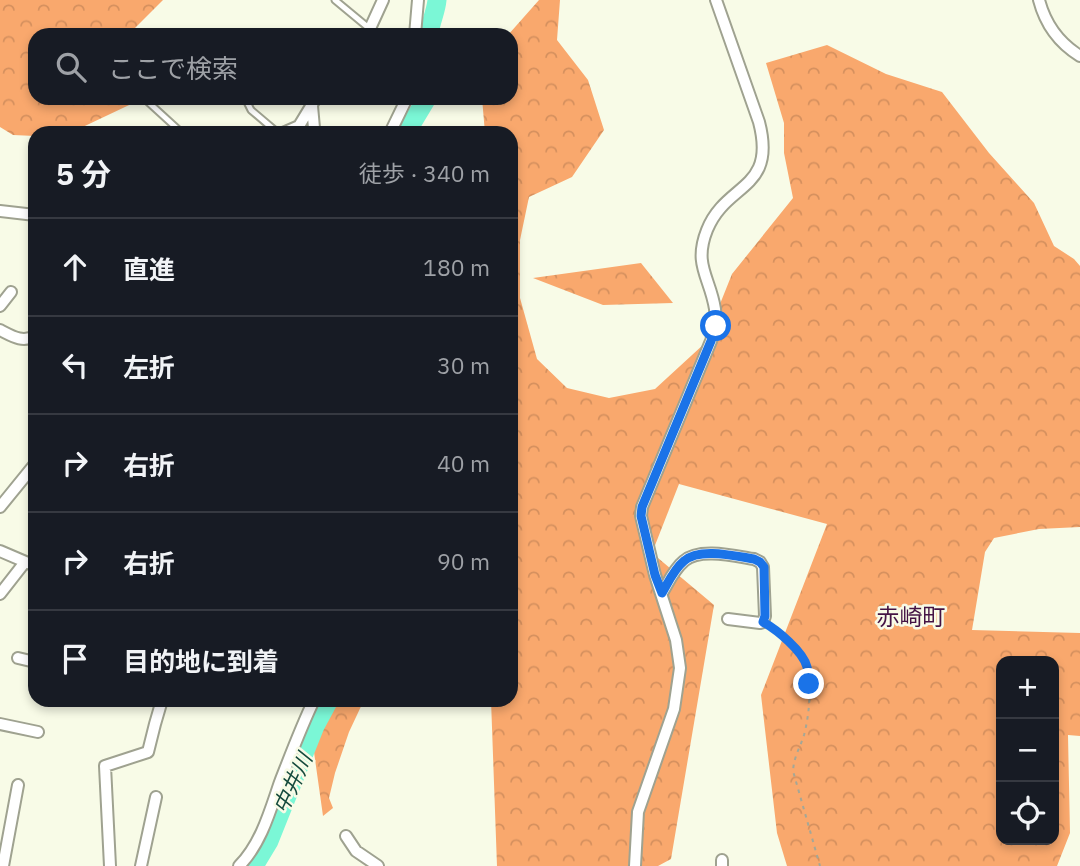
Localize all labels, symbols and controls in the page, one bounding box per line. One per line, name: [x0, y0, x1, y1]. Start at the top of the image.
search box: [28, 28, 518, 105]
icon: search: [52, 48, 90, 86]
text: ここで検索: [108, 51, 238, 85]
text: 5 分: [56, 154, 111, 193]
text: 徒歩 · 340 m: [359, 158, 490, 188]
icon: ahead: [56, 248, 94, 286]
text: 直進: [123, 252, 175, 286]
text: 180 m: [423, 252, 490, 282]
route start: [700, 310, 731, 341]
icon: left: [56, 346, 94, 384]
text: 左折: [123, 350, 175, 384]
text: 30 m: [437, 350, 490, 380]
icon: right: [56, 444, 94, 482]
text: 右折: [123, 448, 175, 482]
text: 40 m: [437, 448, 490, 478]
icon: right: [56, 542, 94, 580]
text: 右折: [123, 546, 175, 580]
text: 90 m: [437, 546, 490, 576]
district label: 赤崎町: [877, 601, 946, 631]
icon: arrive: [56, 640, 94, 678]
text: 目的地に到着: [123, 644, 279, 678]
map controls: [996, 656, 1059, 845]
button: +: [996, 656, 1059, 719]
route end: [793, 668, 824, 699]
button: −: [996, 719, 1059, 782]
water label: 中井川: [266, 747, 319, 817]
button: locate: [996, 782, 1059, 845]

